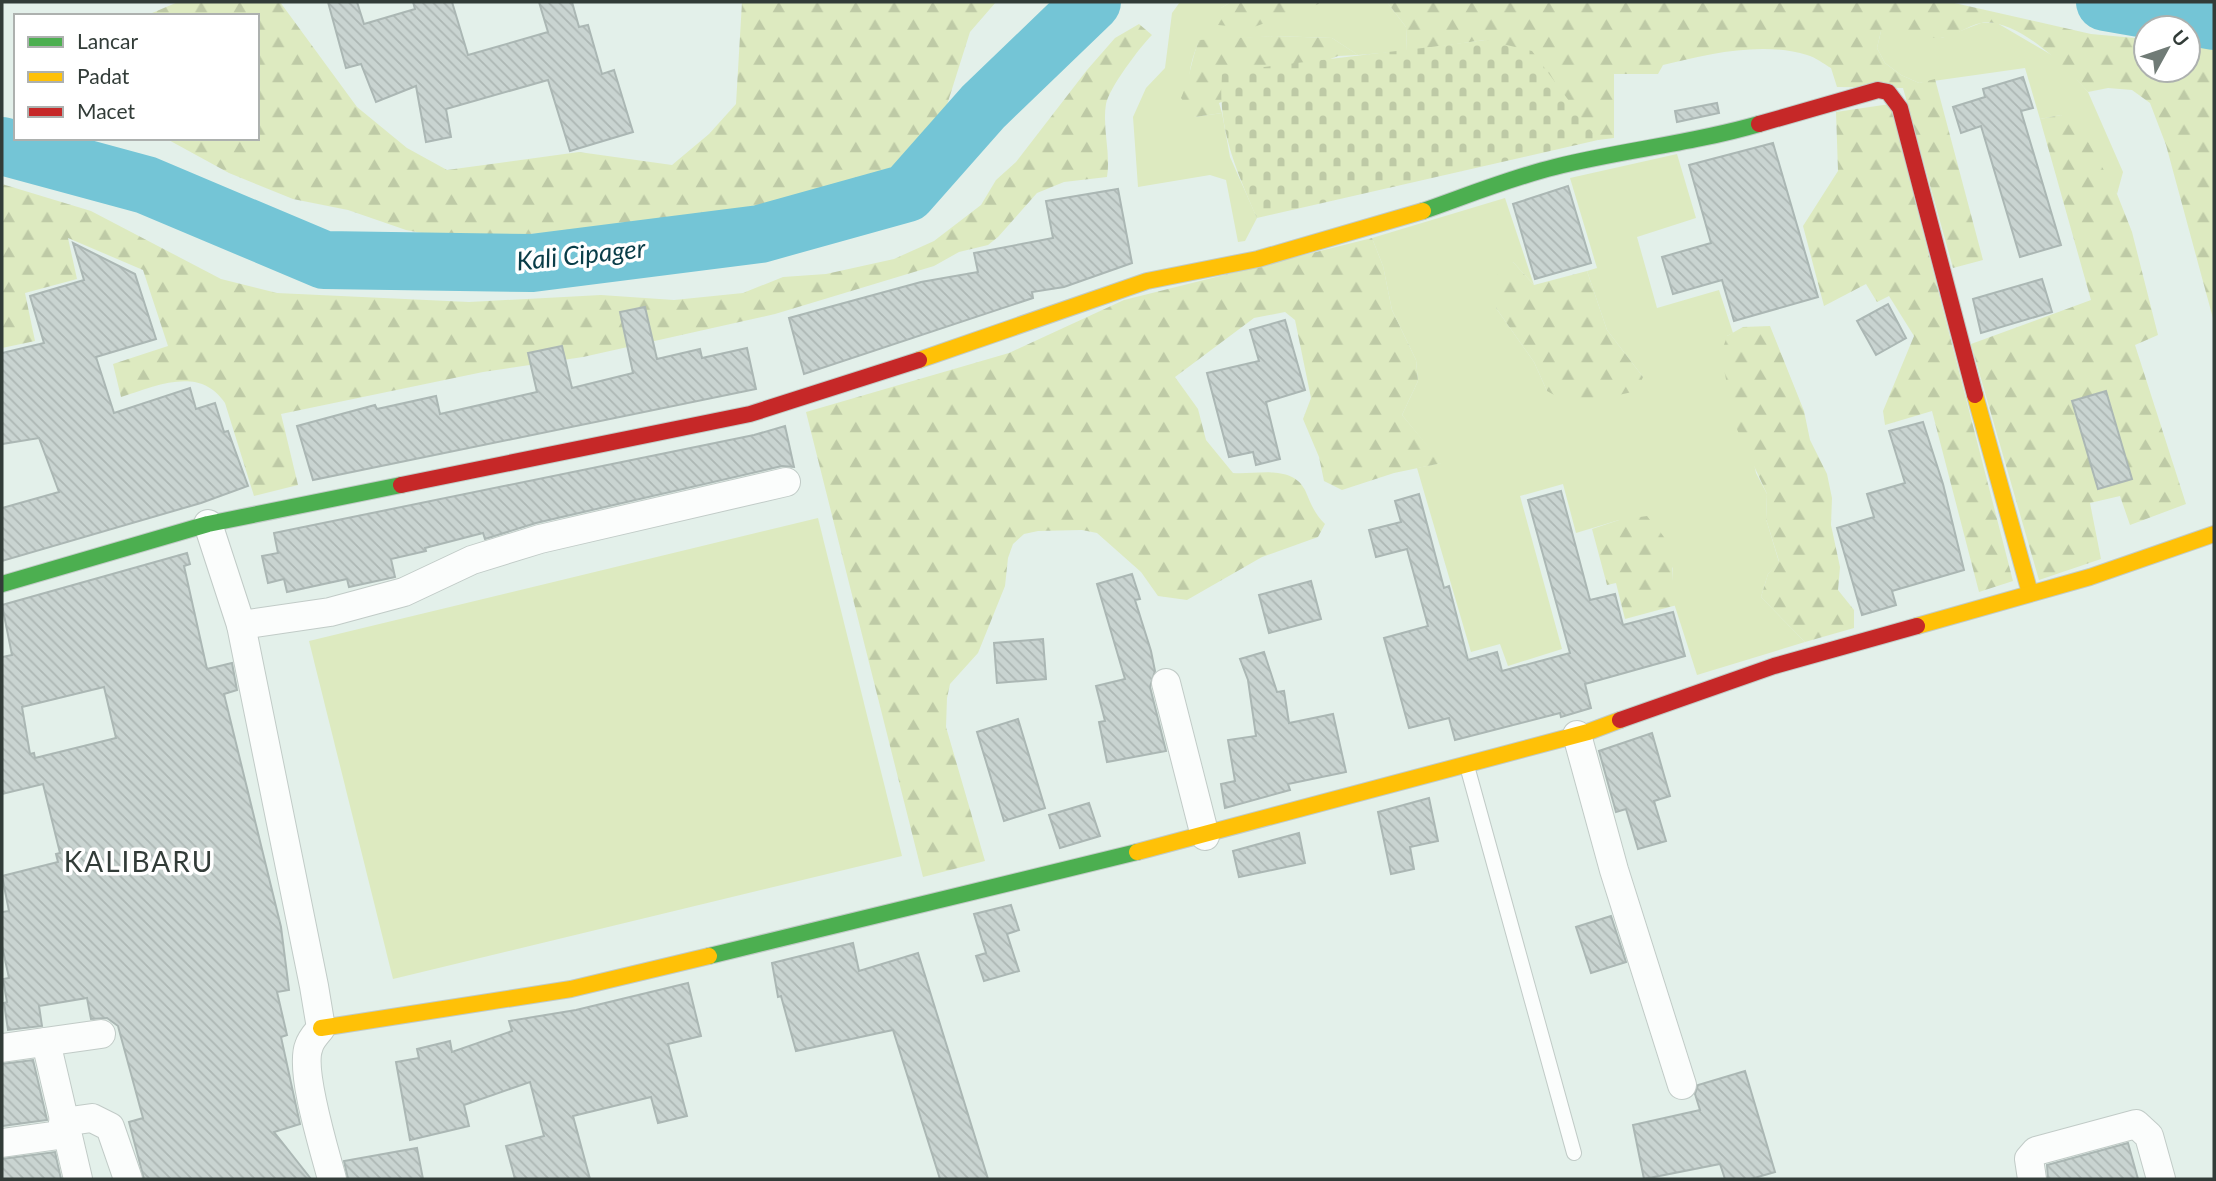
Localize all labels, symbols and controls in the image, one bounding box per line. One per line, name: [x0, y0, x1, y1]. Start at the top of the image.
legend: [14, 14, 259, 140]
north arrow: [2132, 14, 2202, 84]
text: U: [2167, 25, 2194, 51]
text: Lancar: [77, 28, 138, 53]
text: Padat: [77, 63, 130, 88]
text: Macet: [77, 98, 135, 123]
water label: Kali Cipager: [515, 231, 648, 277]
district label: KALIBARU: [64, 844, 214, 878]

